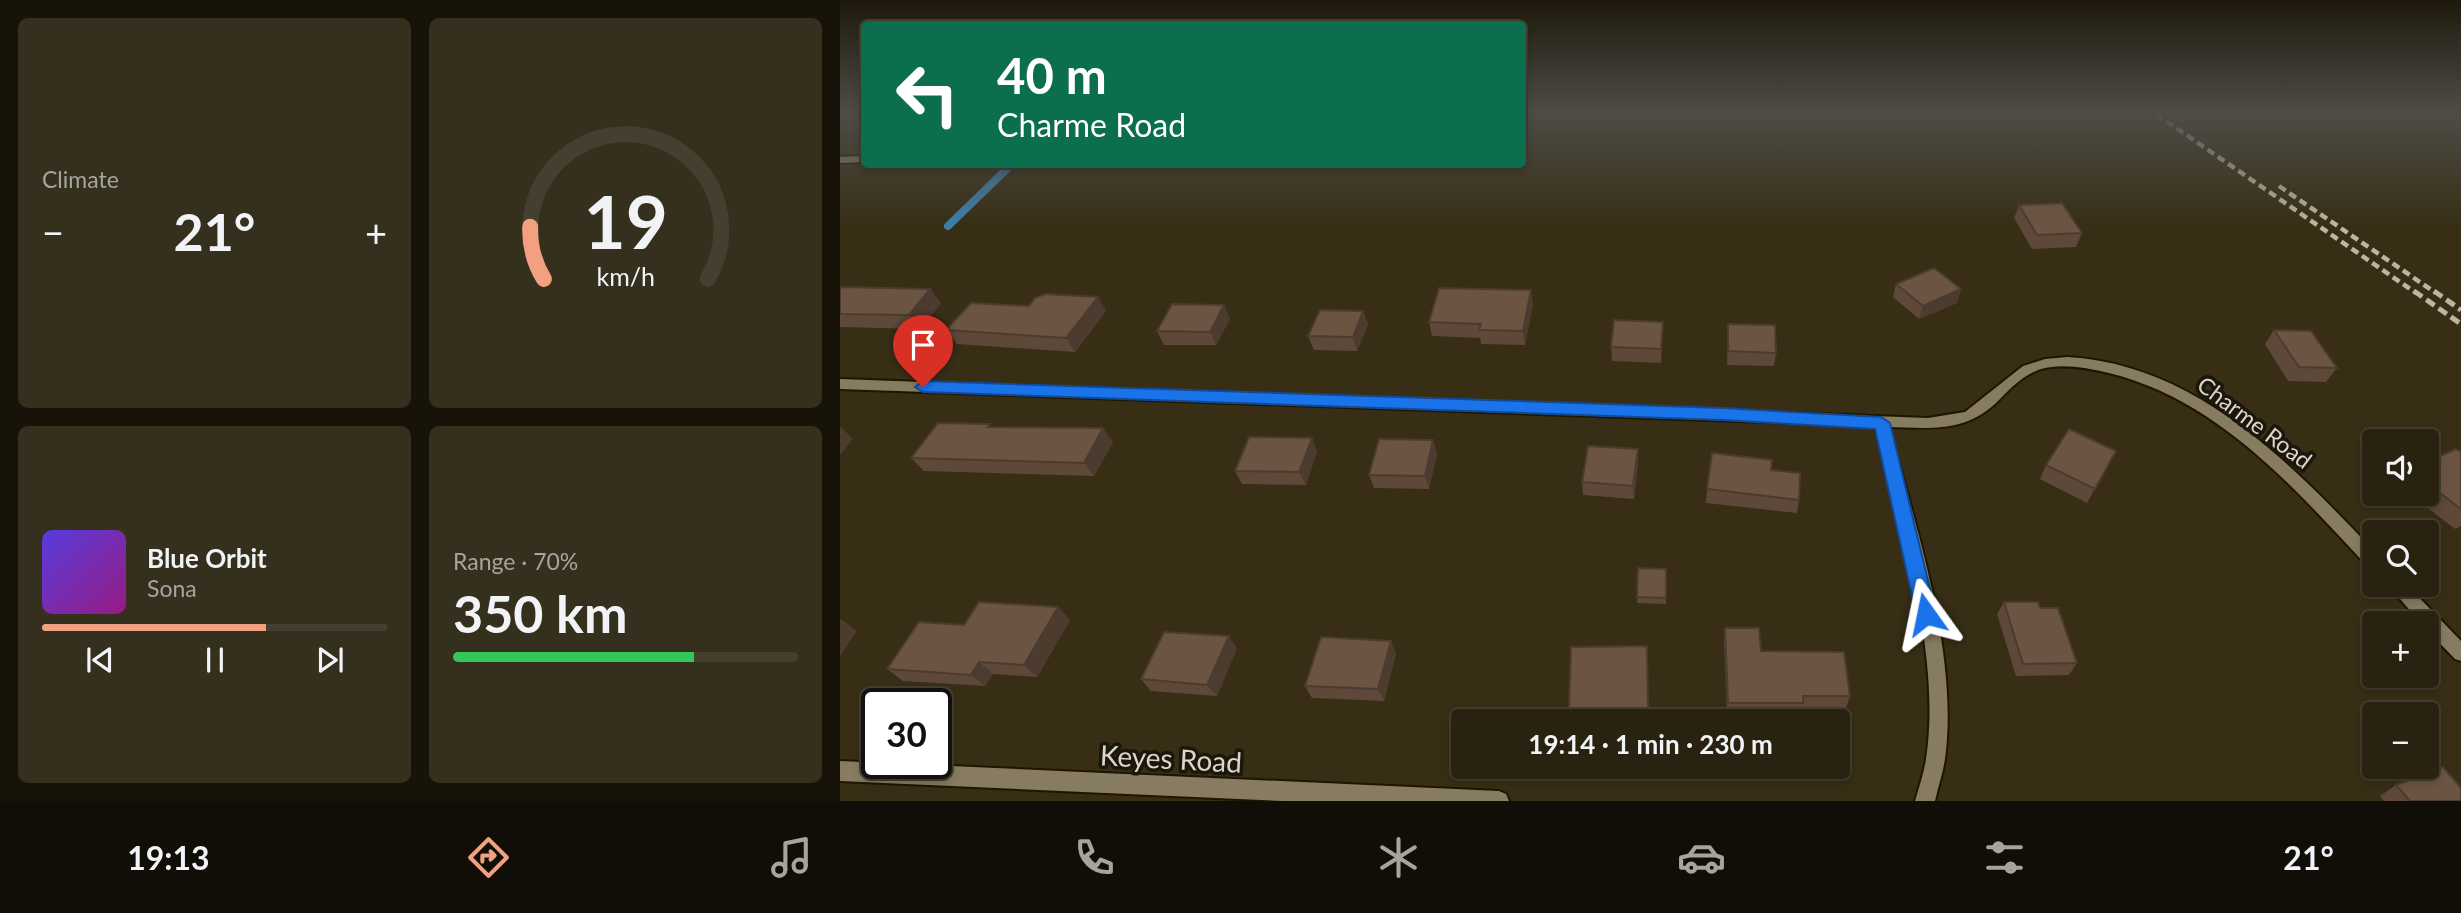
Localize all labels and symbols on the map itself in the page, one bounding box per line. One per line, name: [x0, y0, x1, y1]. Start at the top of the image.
pin: [893, 315, 953, 387]
street label: Charme Road: [2192, 370, 2318, 474]
position arrow: [1889, 577, 1963, 651]
speed limit sign: 30: [861, 688, 952, 779]
street label: Keyes Road: [1099, 737, 1243, 779]

